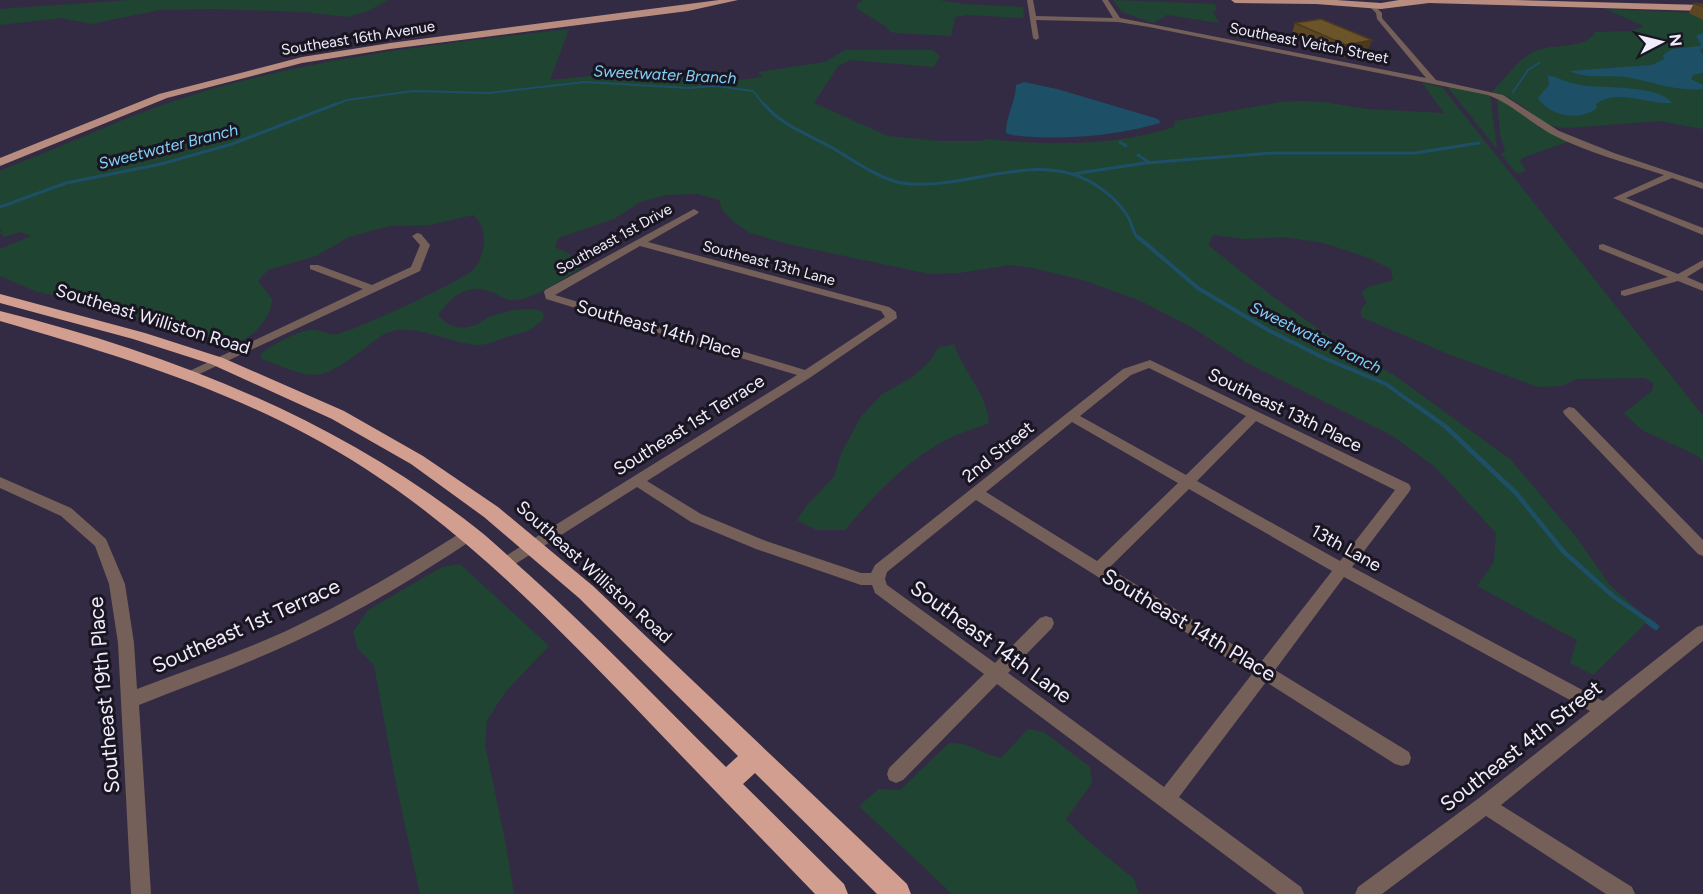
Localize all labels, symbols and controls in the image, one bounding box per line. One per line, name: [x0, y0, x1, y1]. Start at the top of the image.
north arrow: [1631, 12, 1691, 72]
street label: Southeast 16th Avenue: [280, 17, 436, 59]
street label: Southeast Veitch Street: [1228, 19, 1390, 67]
text: N: [1665, 33, 1686, 48]
water label: Sweetwater Branch: [593, 61, 737, 88]
water label: Sweetwater Branch: [96, 120, 240, 173]
street label: Southeast 1st Drive: [553, 200, 675, 278]
street label: Southeast 13th Lane: [701, 237, 837, 289]
street label: Southeast Williston Road: [53, 279, 253, 359]
street label: Southeast 14th Place: [574, 295, 744, 363]
water label: Sweetwater Branch: [1247, 298, 1384, 377]
street label: Southeast 13th Place: [1204, 363, 1366, 457]
street label: Southeast 1st Terrace: [610, 370, 769, 480]
street label: 2nd Street: [958, 416, 1038, 487]
street label: Southeast Williston Road: [512, 496, 676, 648]
street label: 13th Lane: [1307, 520, 1385, 576]
street label: Southeast 14th Place: [1098, 563, 1281, 686]
street label: Southeast 1st Terrace: [148, 573, 343, 678]
street label: Southeast 14th Lane: [906, 575, 1077, 708]
street label: Southeast 19th Place: [82, 596, 125, 794]
street label: Southeast 4th Street: [1435, 675, 1607, 816]

